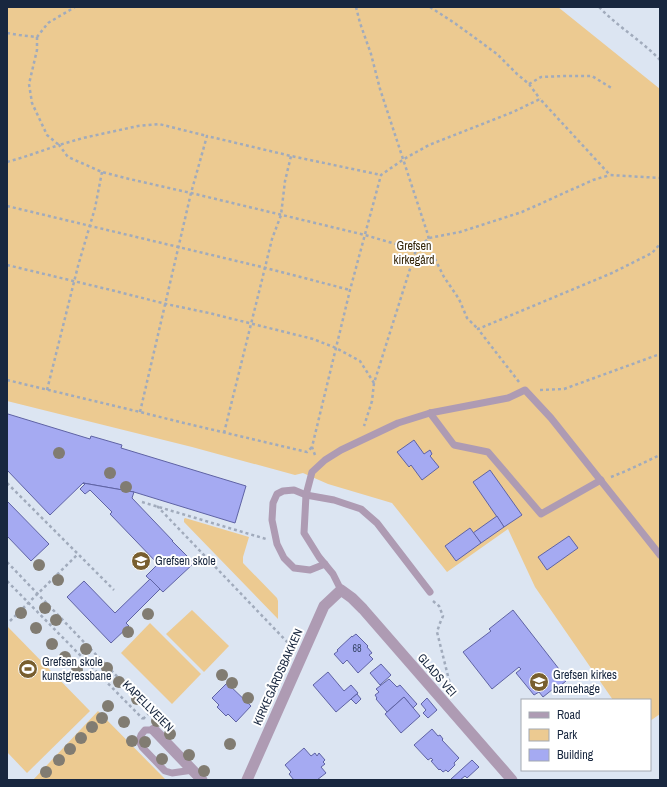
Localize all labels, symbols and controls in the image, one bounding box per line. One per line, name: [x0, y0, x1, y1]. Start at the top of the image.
park label: Grefsen kirkegård: [393, 238, 435, 268]
school or university icon: Grefsen skole: [130, 550, 152, 572]
place label: Grefsen skole: [155, 553, 216, 569]
street label: KIRKEGÅRDSBAKKEN: [249, 626, 307, 728]
house number: 68: [352, 642, 362, 655]
street label: GLADS VEI: [414, 650, 460, 700]
place label: Grefsen skole kunstgressbane: [42, 654, 111, 684]
sports icon: Grefsen skole kunstgressbane: [17, 658, 39, 680]
place label: Grefsen kirkes barnehage: [553, 667, 617, 697]
school or university icon: Grefsen kirkes barnehage: [528, 671, 550, 693]
street label: KAPELLVEIEN: [119, 677, 177, 735]
legend: [521, 699, 651, 771]
text: Road: [557, 707, 581, 723]
text: Park: [557, 727, 577, 743]
text: Building: [557, 747, 594, 763]

